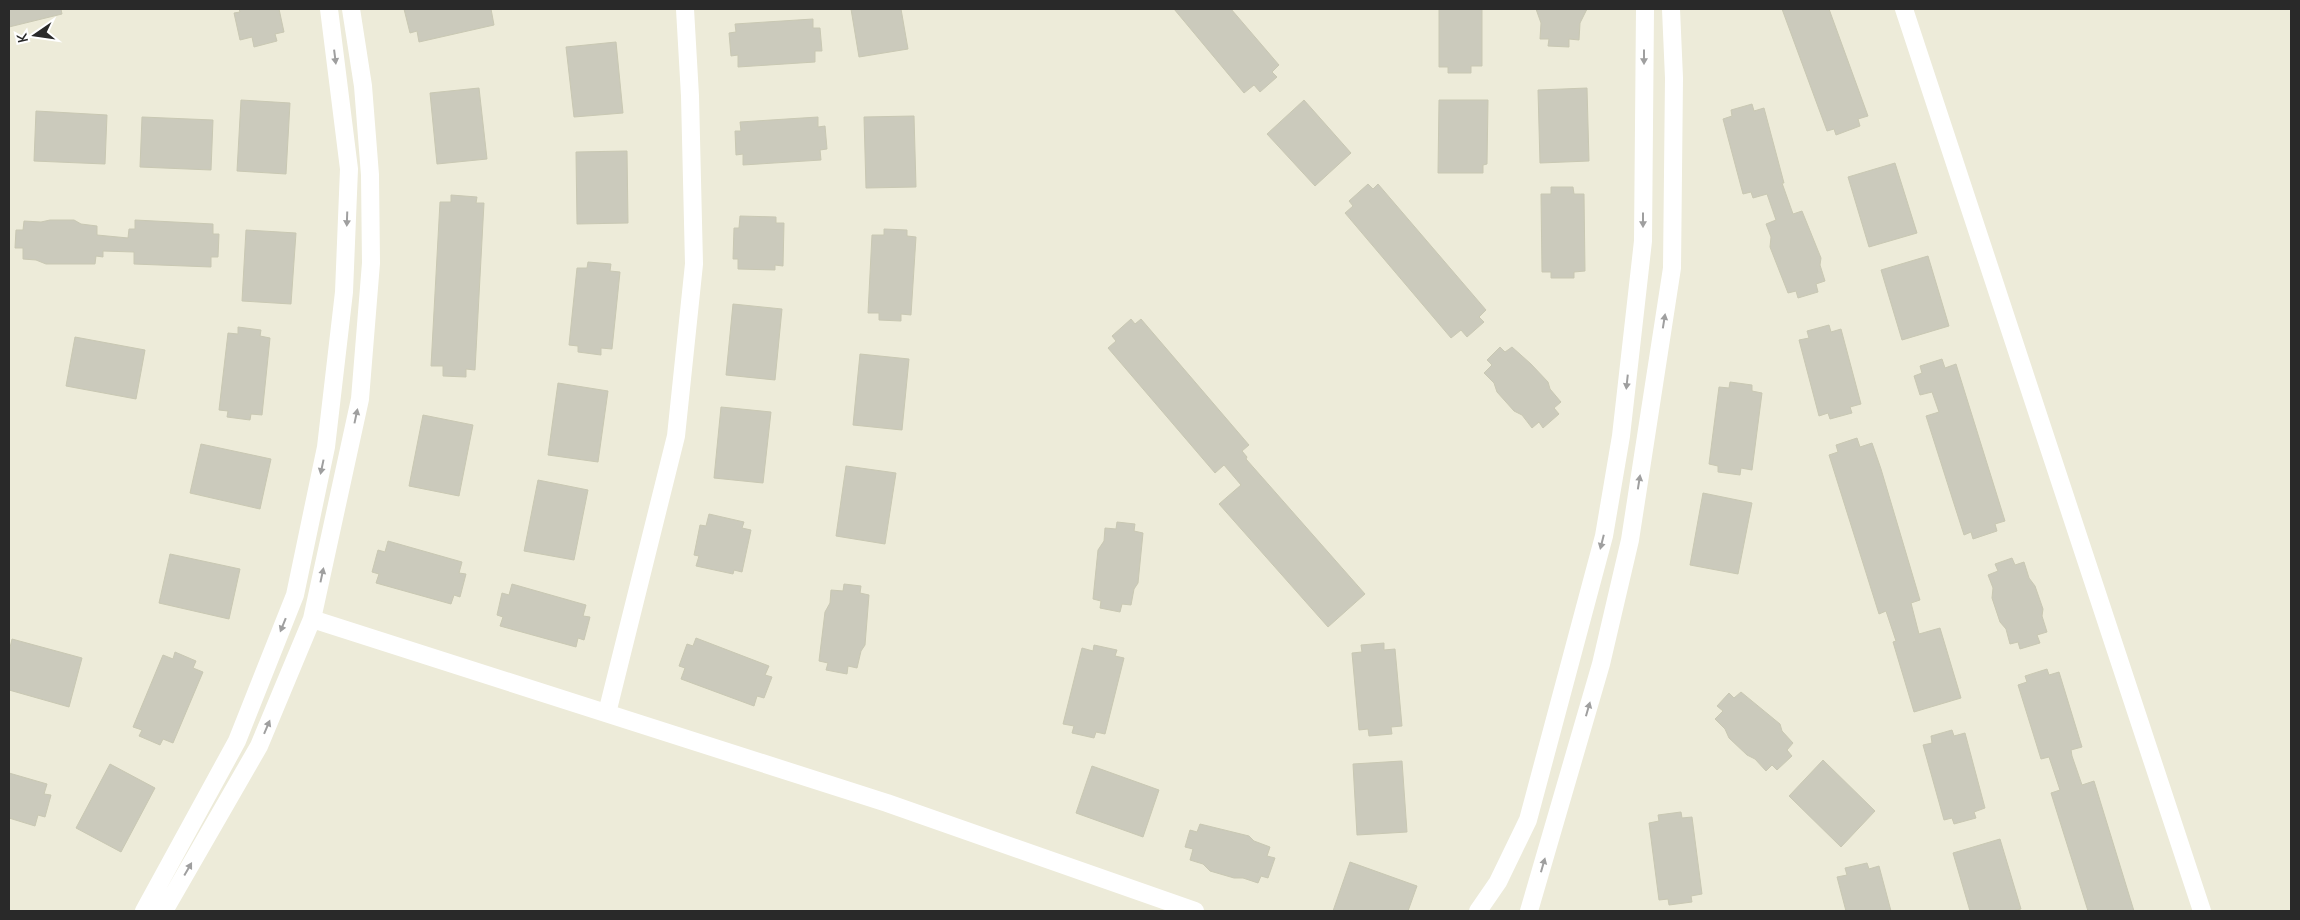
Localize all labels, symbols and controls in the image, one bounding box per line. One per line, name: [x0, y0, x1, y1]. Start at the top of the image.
north arrow: [10, 10, 60, 60]
text: K: [11, 31, 32, 45]
one-way arrow: [331, 49, 339, 65]
one-way arrow: [1640, 50, 1648, 66]
one-way arrow: [342, 211, 350, 227]
one-way arrow: [1639, 212, 1647, 228]
one-way arrow: [1660, 313, 1668, 329]
one-way arrow: [1623, 374, 1631, 390]
one-way arrow: [352, 408, 360, 423]
one-way arrow: [318, 460, 326, 475]
one-way arrow: [1635, 474, 1643, 490]
one-way arrow: [1598, 535, 1606, 550]
one-way arrow: [318, 567, 326, 582]
one-way arrow: [279, 618, 287, 632]
one-way arrow: [1585, 701, 1593, 716]
one-way arrow: [263, 720, 271, 734]
one-way arrow: [1539, 857, 1547, 872]
one-way arrow: [184, 862, 192, 876]

